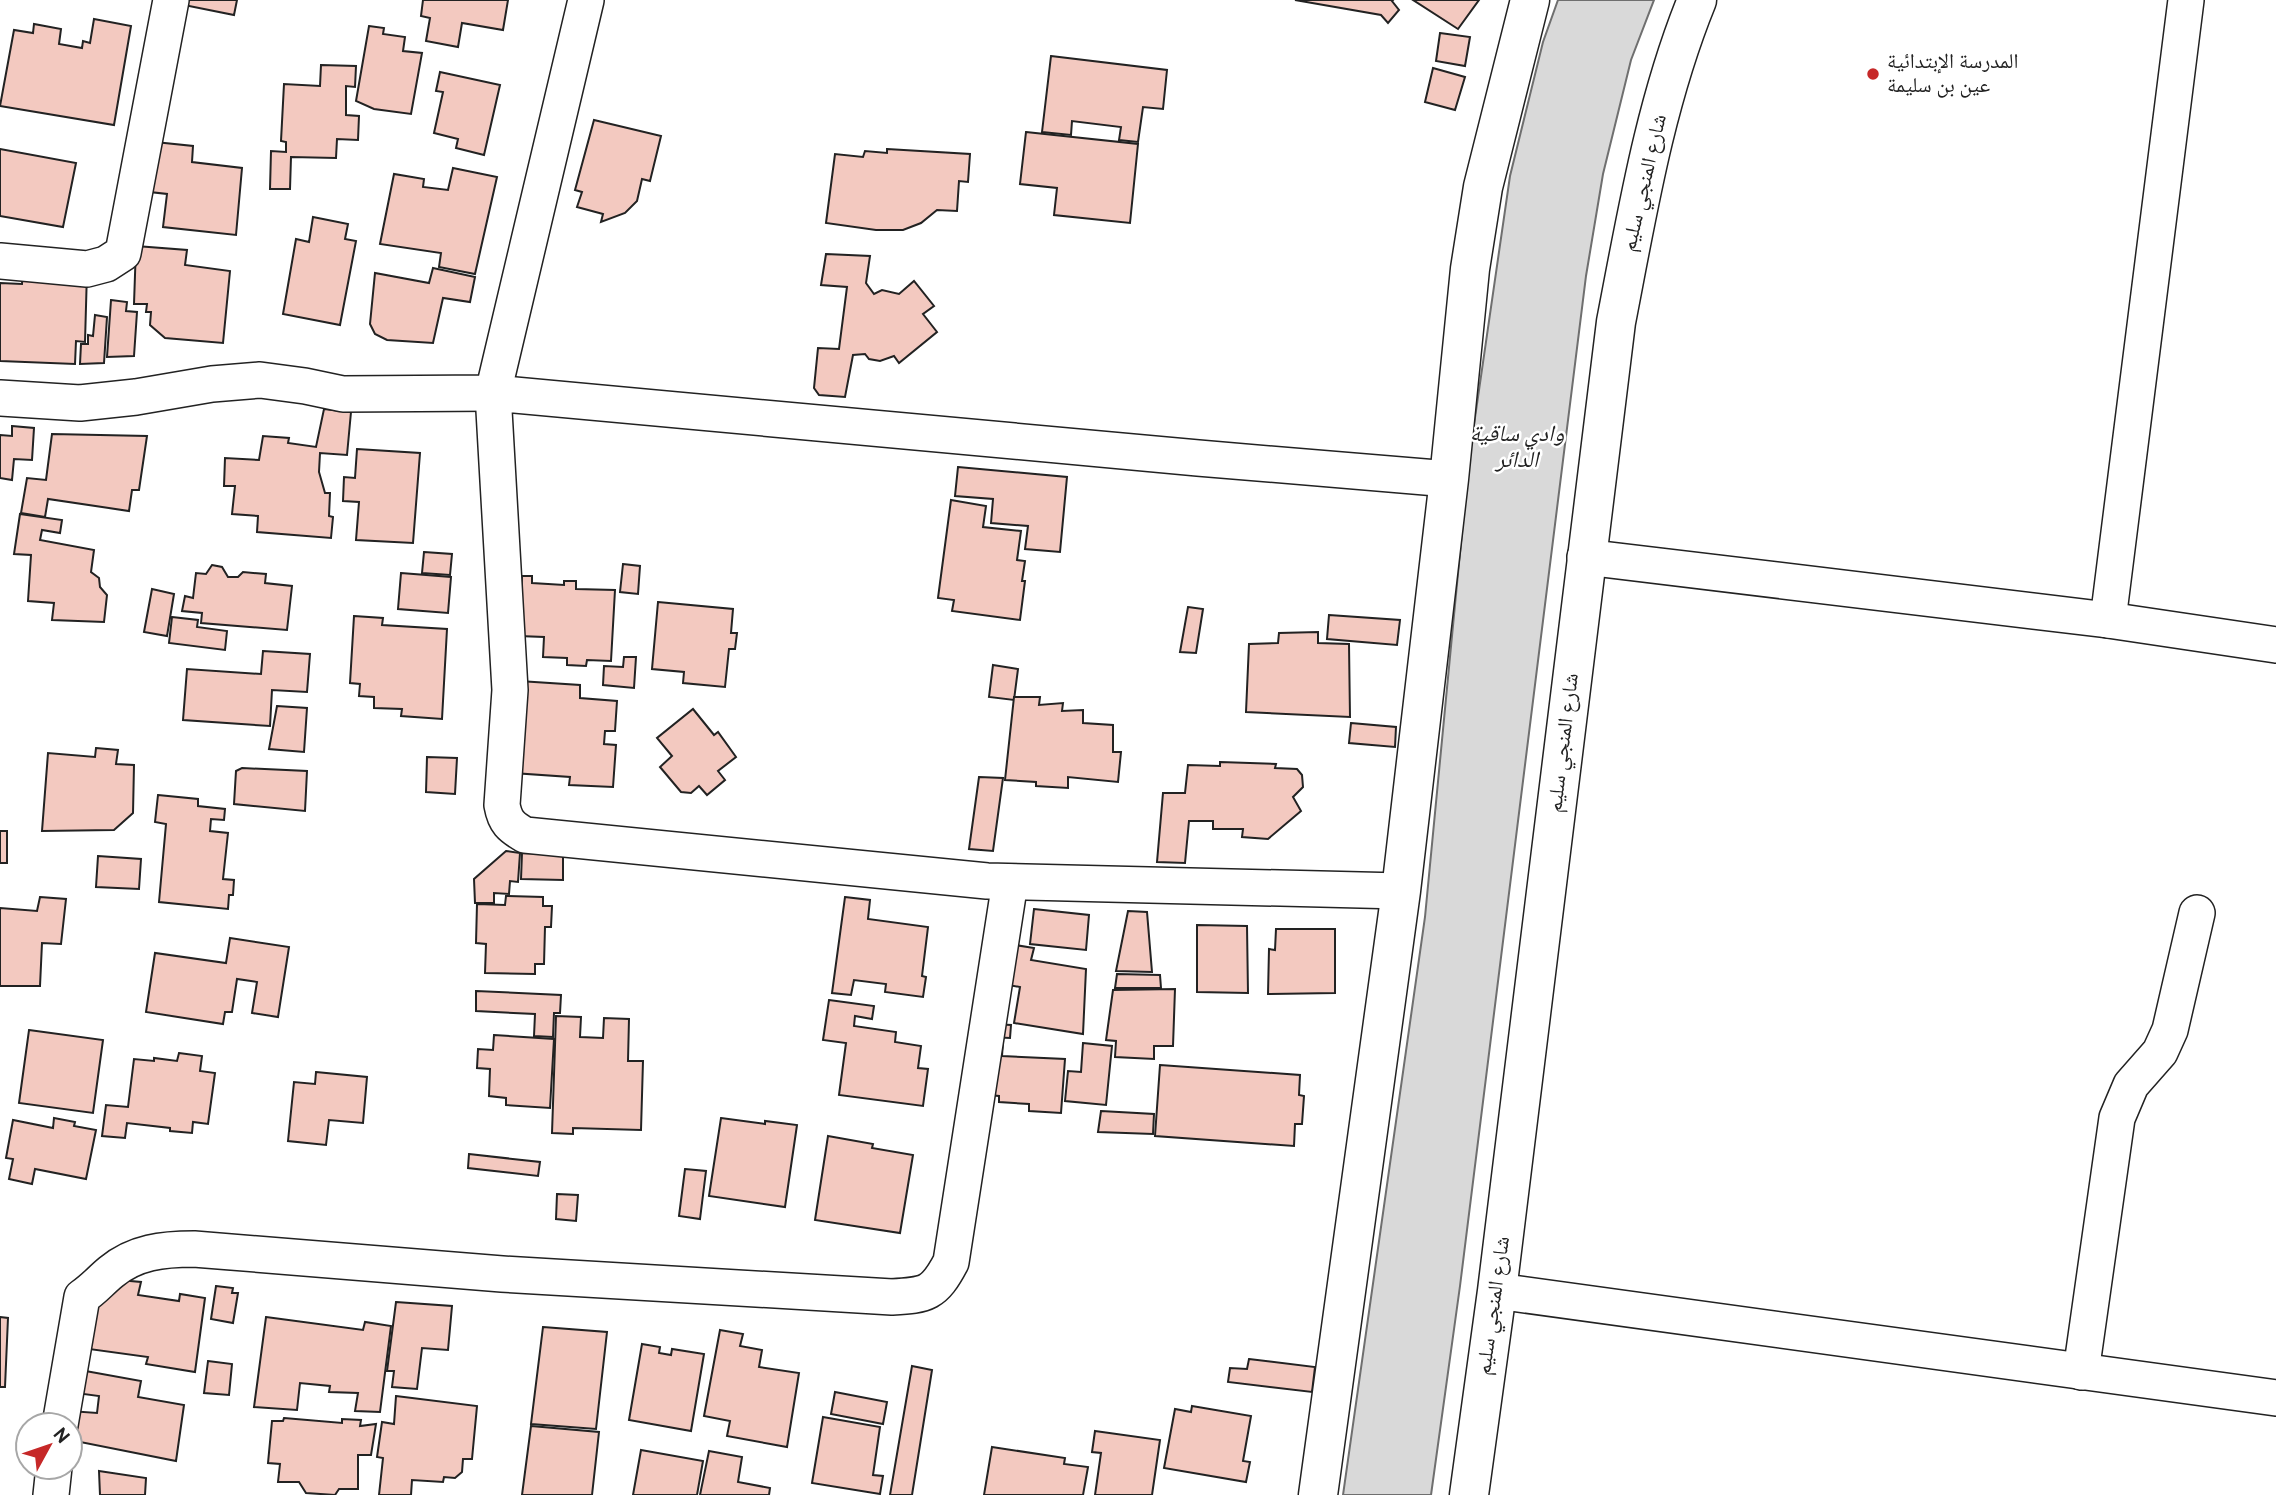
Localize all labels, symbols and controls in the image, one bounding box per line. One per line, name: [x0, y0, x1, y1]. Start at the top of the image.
place label: المدرسة الإبتدائية عين بن سليمة: [1887, 49, 2018, 100]
marker: المدرسة الإبتدائية عين بن سليمة: [1865, 66, 1881, 82]
street label: شارع المنجي سليم: [1616, 112, 1675, 255]
water label: وادي ساقية الدائر: [1470, 421, 1564, 476]
street label: شارع المنجي سليم: [1542, 672, 1587, 814]
street label: شارع المنجي سليم: [1471, 1235, 1518, 1377]
north arrow: [14, 1411, 84, 1481]
text: N: [47, 1423, 74, 1449]

